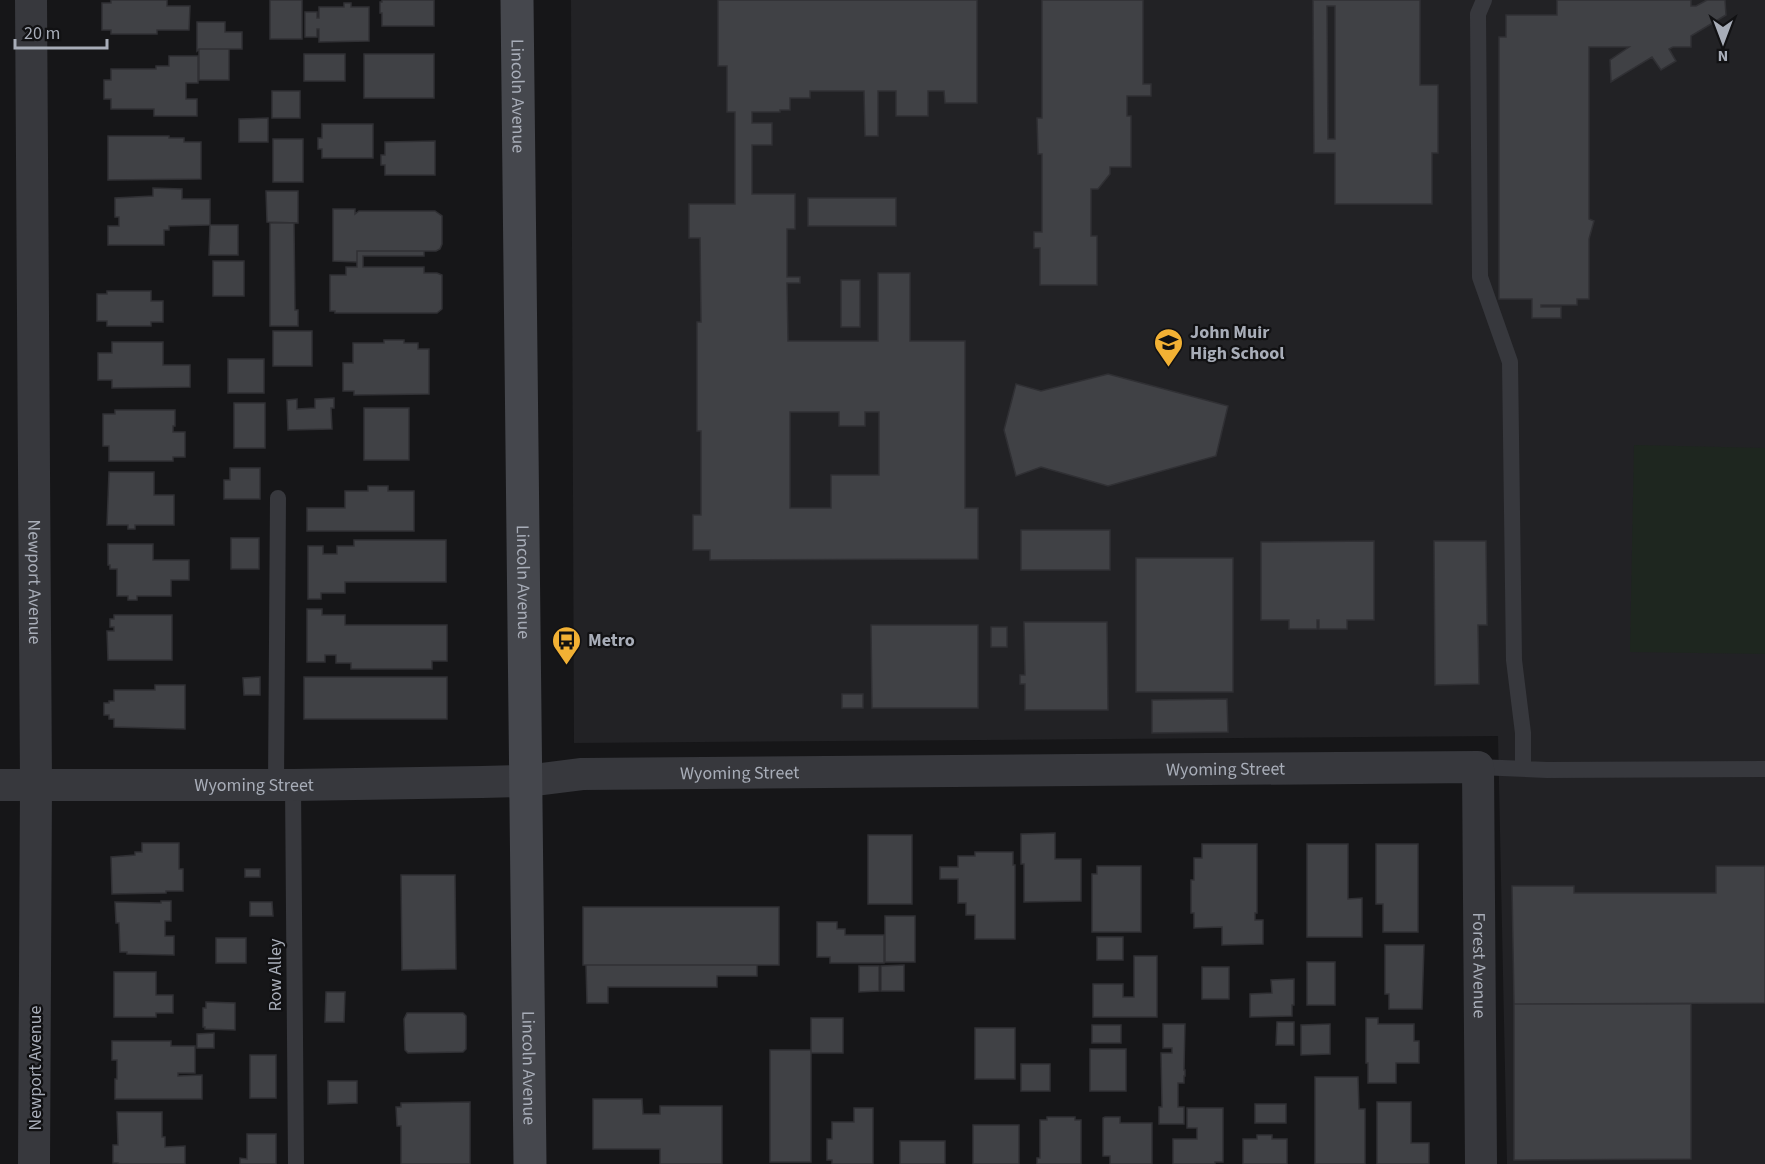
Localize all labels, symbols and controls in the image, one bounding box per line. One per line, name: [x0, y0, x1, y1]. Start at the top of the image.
scale bar: [15, 12, 106, 50]
north arrow: [1693, 12, 1753, 72]
text: 20 m: [24, 21, 60, 46]
street label: Lincoln Avenue: [505, 39, 531, 153]
text: N: [1718, 45, 1728, 67]
place label: John Muir High School: [1190, 320, 1284, 366]
school or university icon: John Muir High School: [1153, 326, 1185, 368]
street label: Newport Avenue: [22, 519, 48, 645]
street label: Lincoln Avenue: [510, 525, 537, 639]
bus stop icon: Metro: [551, 624, 583, 666]
place label: Metro: [588, 628, 635, 653]
street label: Wyoming Street: [1166, 756, 1285, 782]
street label: Wyoming Street: [680, 760, 799, 786]
street label: Wyoming Street: [194, 772, 314, 798]
street label: Forest Avenue: [1467, 912, 1492, 1019]
street label: Row Alley: [263, 938, 288, 1011]
street label: Newport Avenue: [23, 1006, 48, 1130]
street label: Lincoln Avenue: [516, 1011, 542, 1125]

